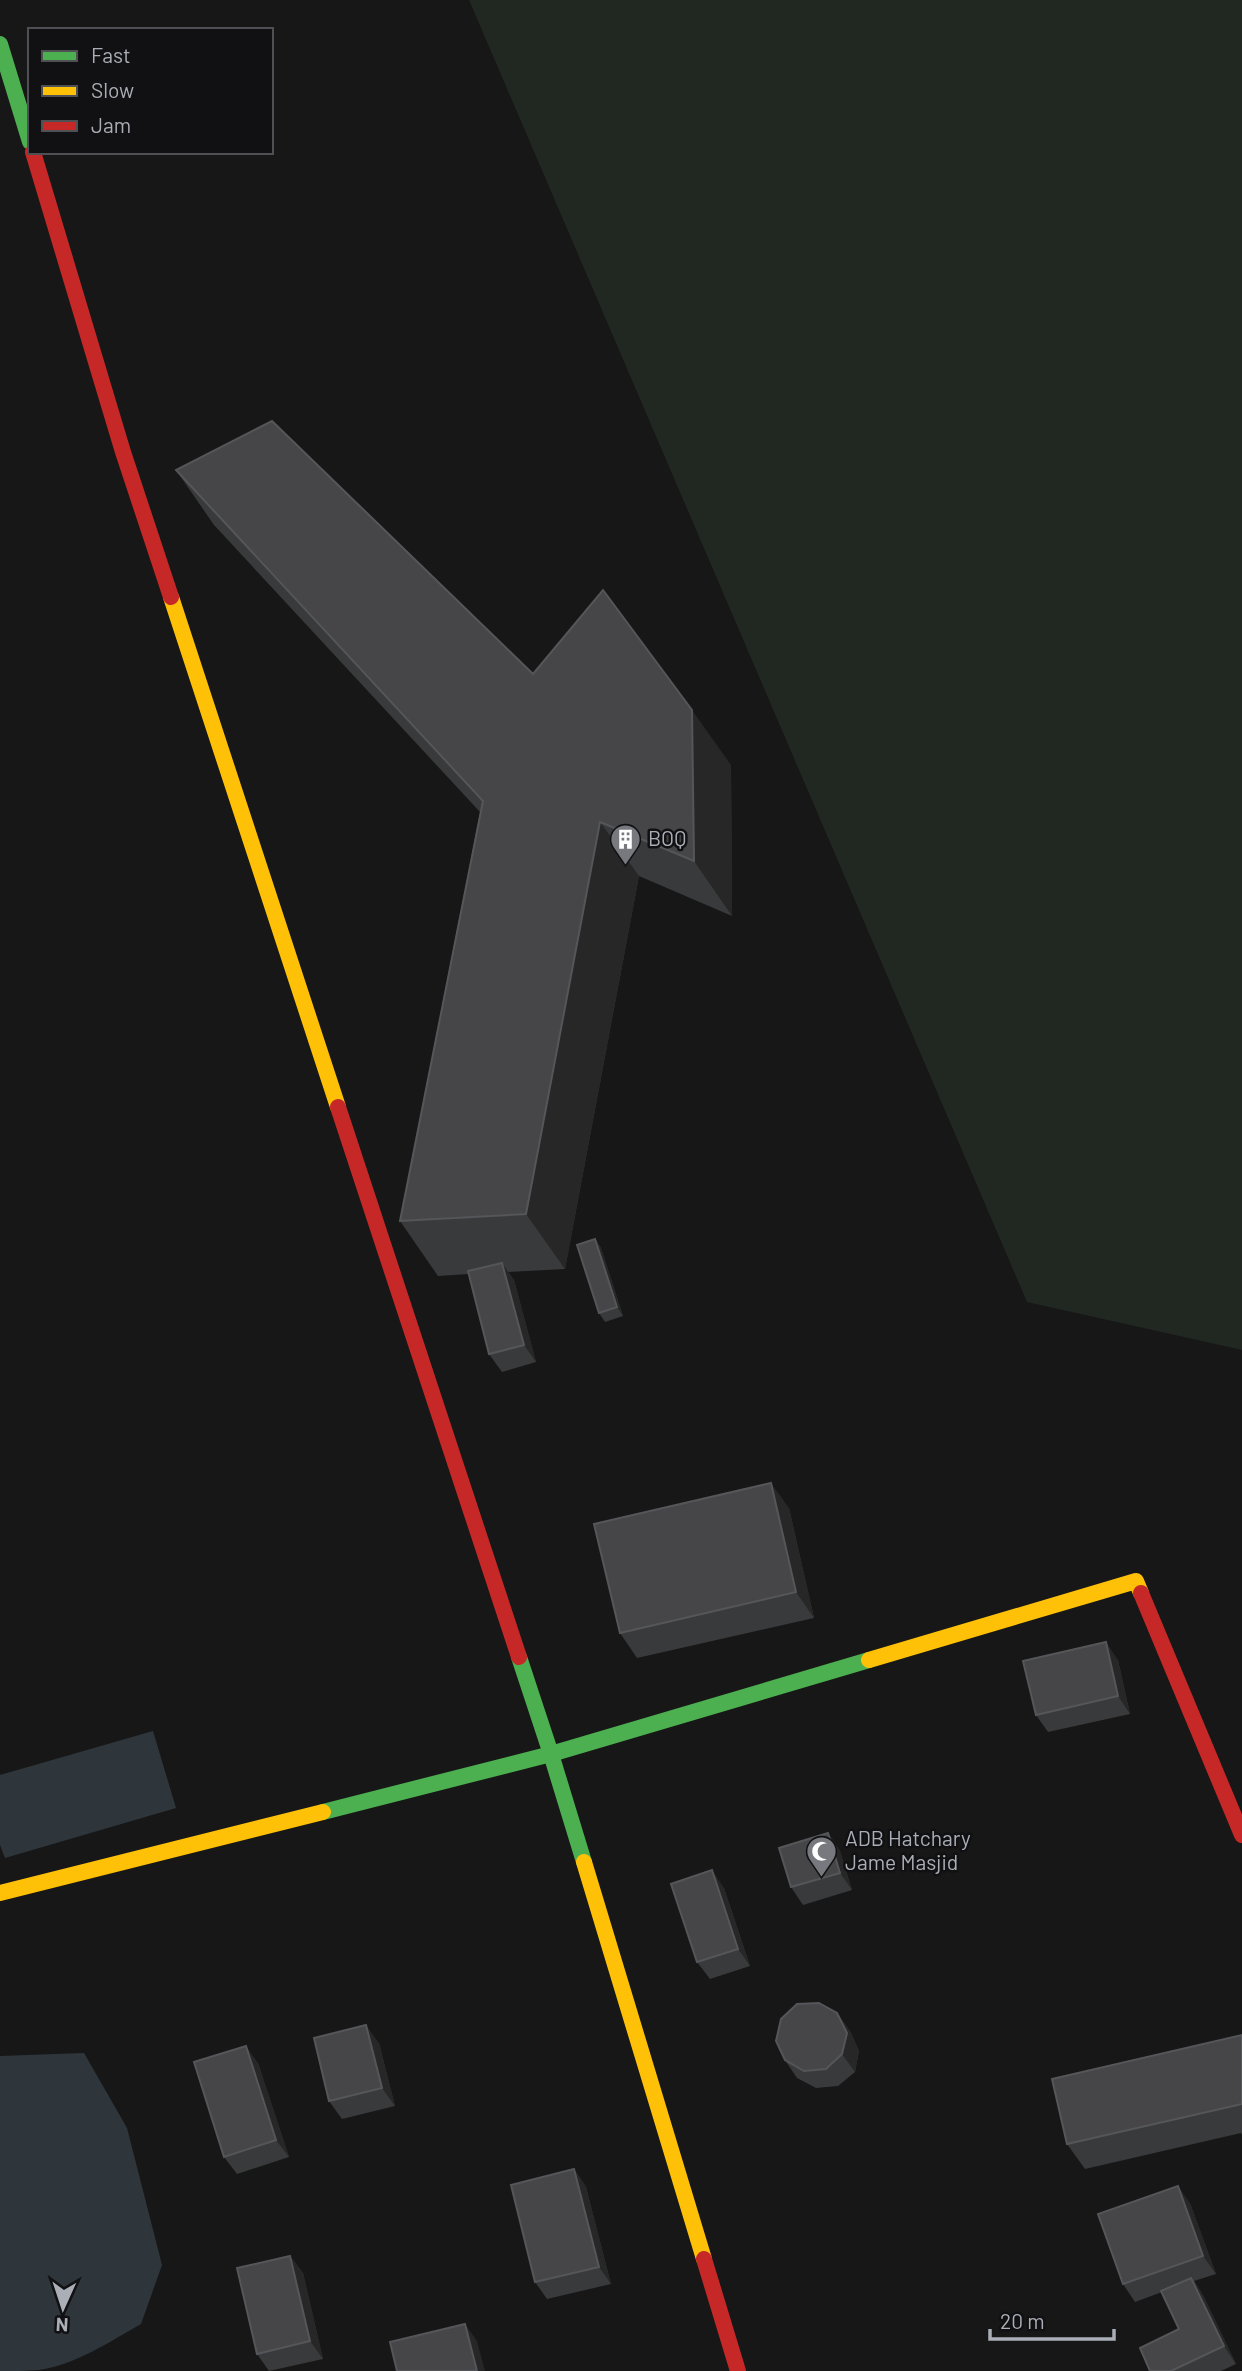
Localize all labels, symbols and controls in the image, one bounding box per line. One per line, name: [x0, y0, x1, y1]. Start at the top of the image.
legend: [28, 28, 273, 154]
text: Fast: [91, 42, 131, 67]
text: Slow: [91, 77, 134, 102]
text: Jam: [91, 112, 131, 137]
building icon: BOQ: [608, 822, 642, 866]
place label: BOQ: [648, 825, 686, 850]
place label: ADB Hatchary Jame Masjid: [845, 1825, 971, 1874]
mosque icon: ADB Hatchary Jame Masjid: [805, 1834, 839, 1878]
north arrow: [28, 2273, 98, 2343]
scale bar: [990, 2298, 1114, 2342]
text: 20 m: [1000, 2308, 1045, 2333]
text: N: [55, 2314, 69, 2337]

